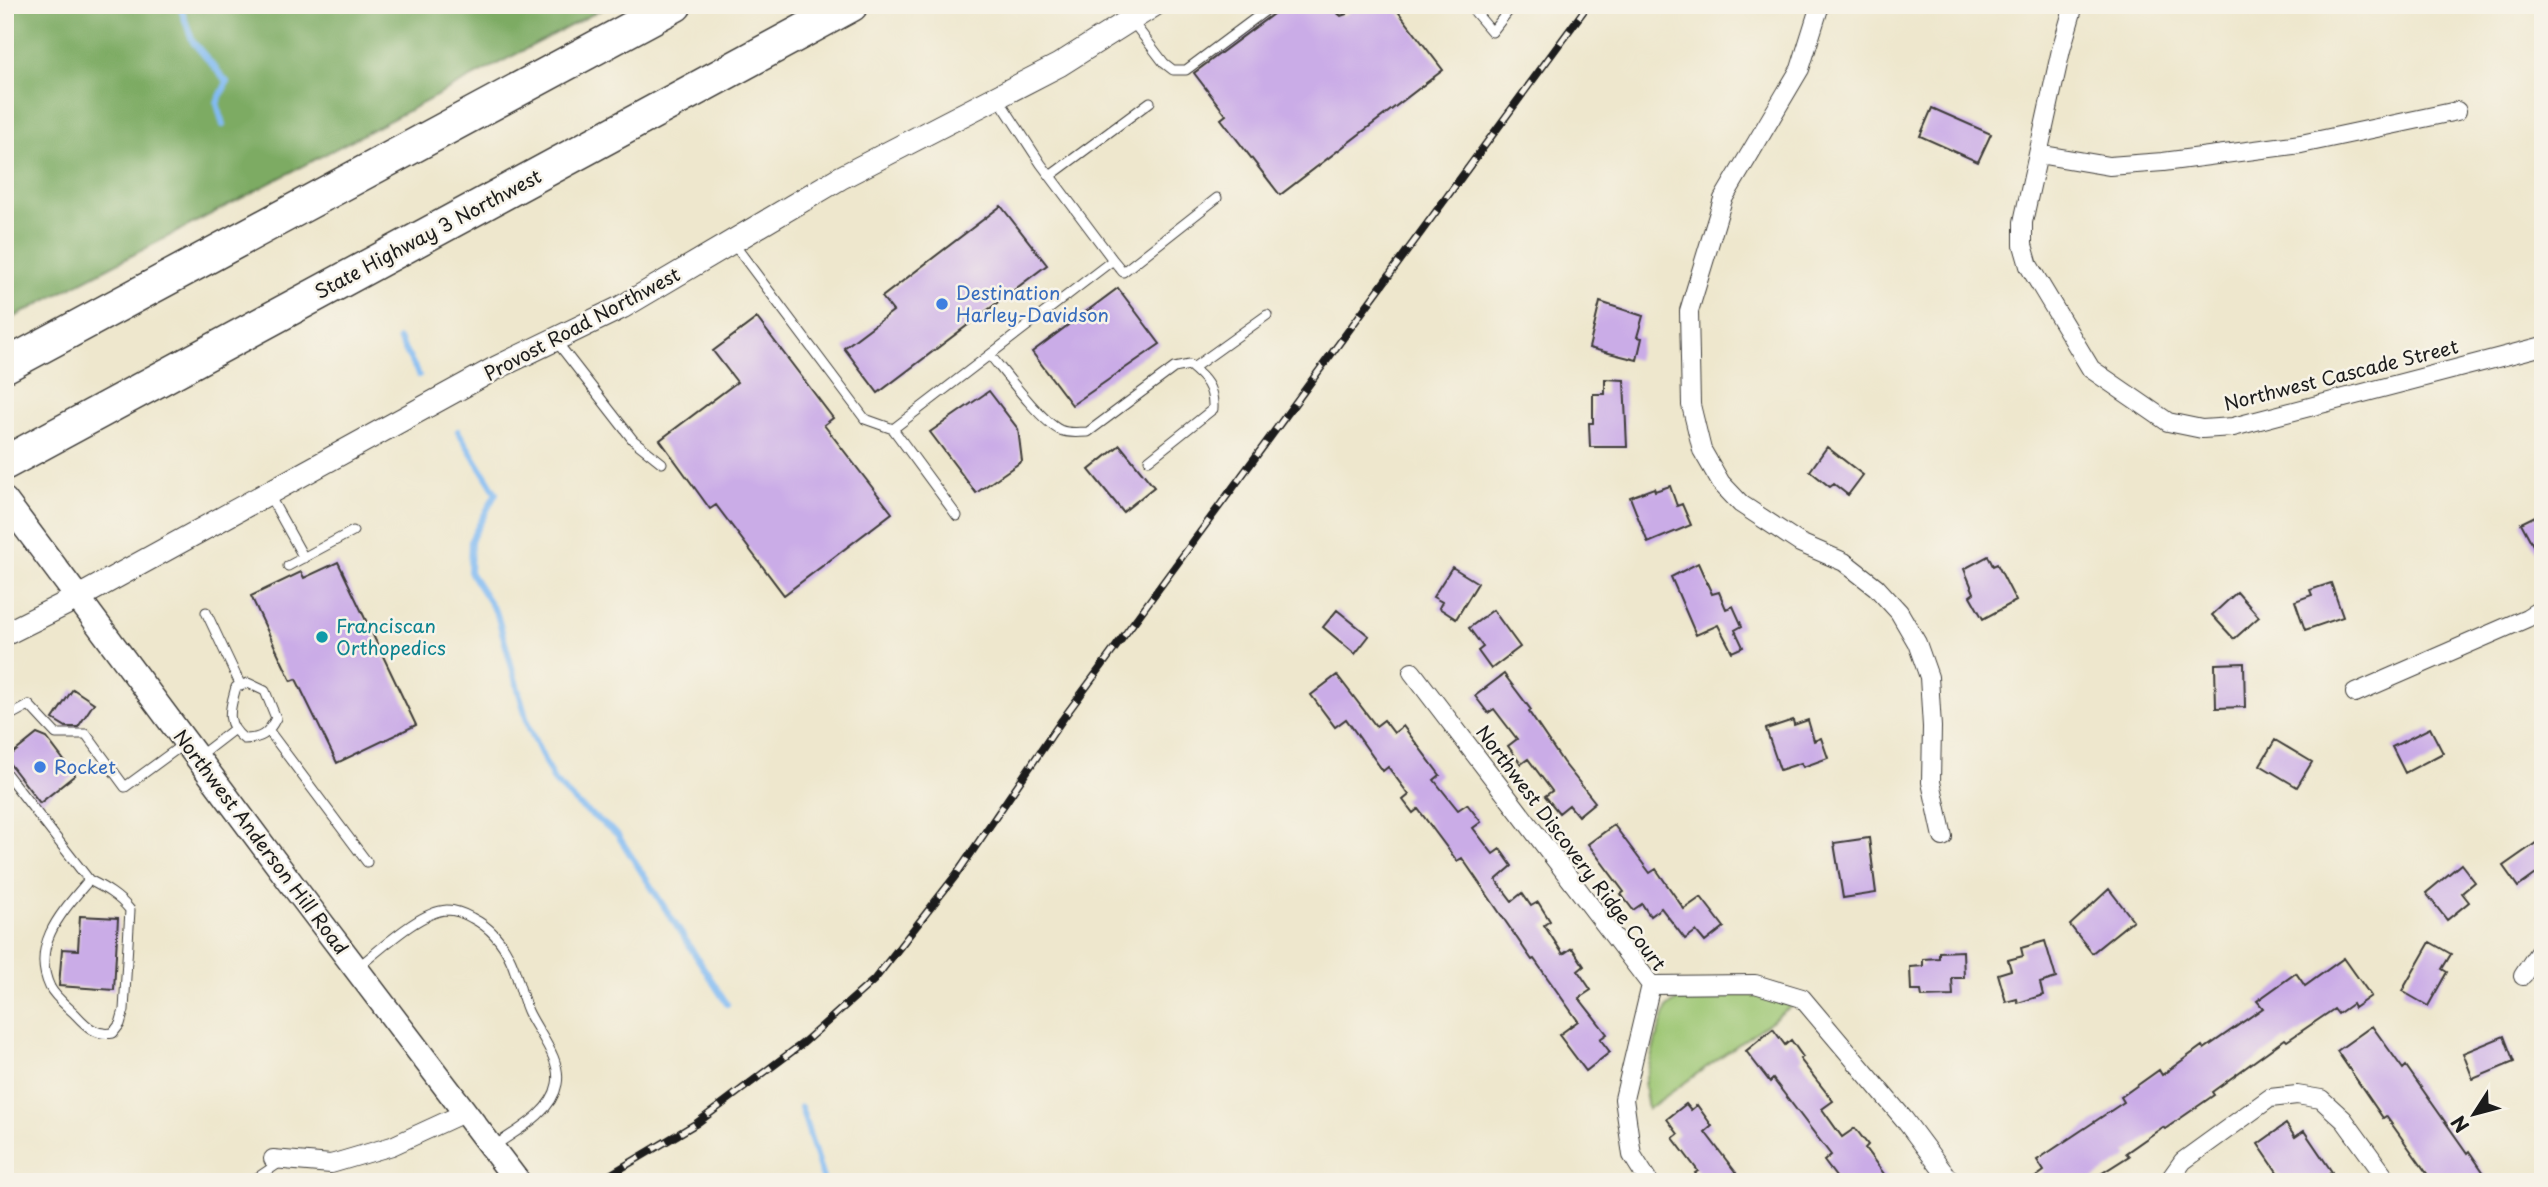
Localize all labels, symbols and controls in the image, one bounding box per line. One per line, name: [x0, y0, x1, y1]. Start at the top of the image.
street label: State Highway 3 Northwest: [309, 161, 546, 305]
street label: Provost Road Northwest: [479, 259, 685, 387]
place label: Destination Harley-Davidson: [956, 278, 1109, 328]
marker: Destination Harley-Davidson: [934, 296, 950, 312]
street label: Northwest Cascade Street: [2221, 331, 2461, 417]
place label: Franciscan Orthopedics: [336, 611, 446, 661]
marker: Franciscan Orthopedics: [314, 629, 330, 645]
street label: Northwest Discovery Ridge Court: [1470, 719, 1674, 976]
street label: Northwest Anderson Hill Road: [168, 723, 356, 960]
place label: Rocket: [54, 752, 116, 780]
marker: Rocket: [32, 759, 48, 775]
north arrow: [2440, 1078, 2510, 1148]
text: N: [2444, 1110, 2475, 1139]

